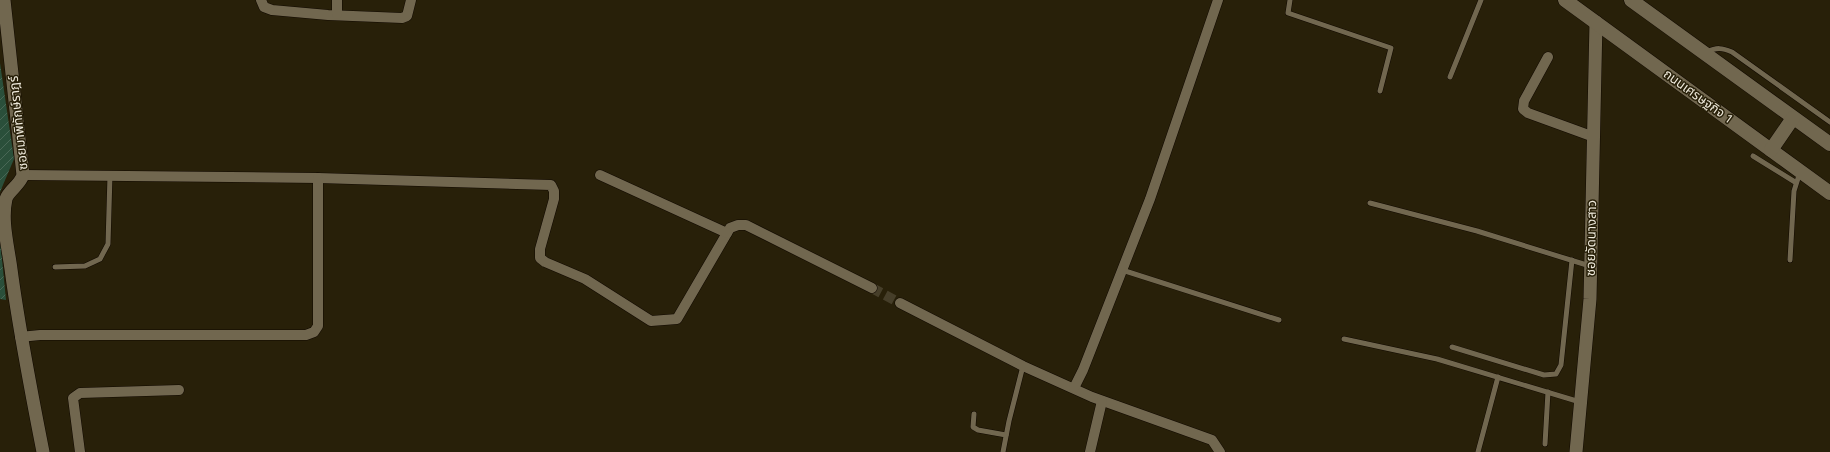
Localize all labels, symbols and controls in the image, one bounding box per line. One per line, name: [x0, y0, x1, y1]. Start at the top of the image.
street label: ถนนเศรษฐกิจ 1: [1661, 66, 1735, 126]
street label: ซอยมาพิทักษ์ราฎร์: [6, 75, 30, 171]
street label: ซอยวัดนางสาว: [1583, 200, 1599, 276]

